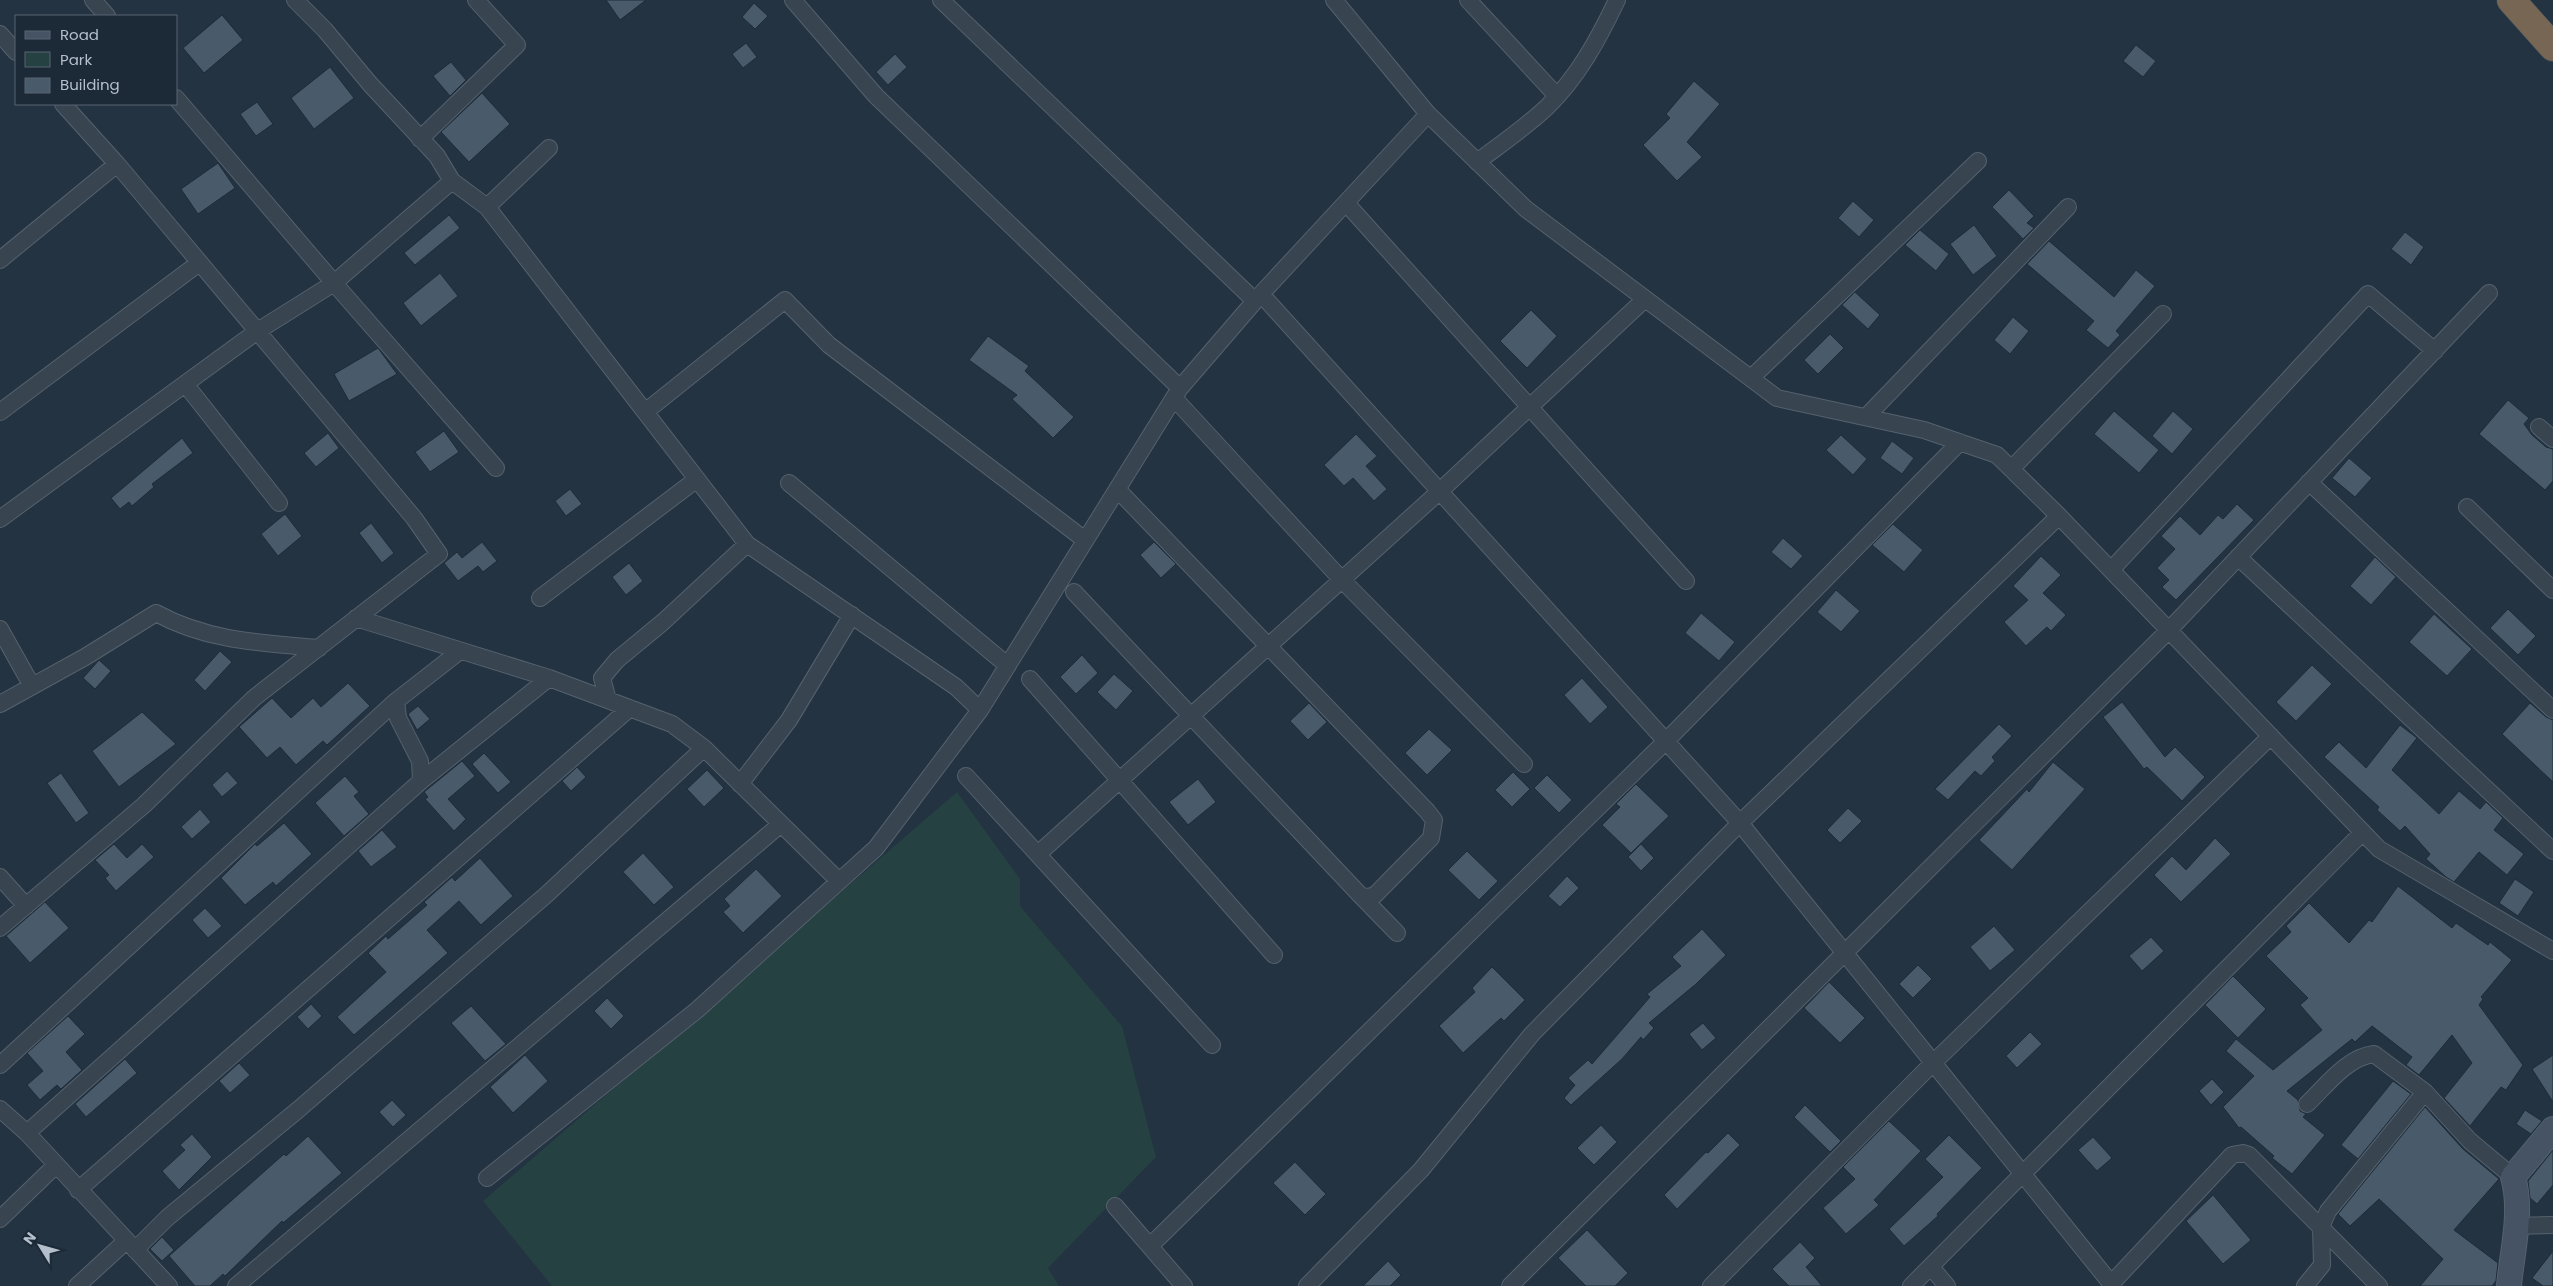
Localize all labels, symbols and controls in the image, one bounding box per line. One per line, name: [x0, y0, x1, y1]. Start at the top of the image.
legend: [15, 15, 178, 105]
text: Road: [60, 24, 99, 45]
text: Park: [60, 49, 92, 70]
text: Building: [60, 74, 120, 95]
north arrow: [15, 1221, 65, 1271]
text: N: [18, 1228, 41, 1248]

